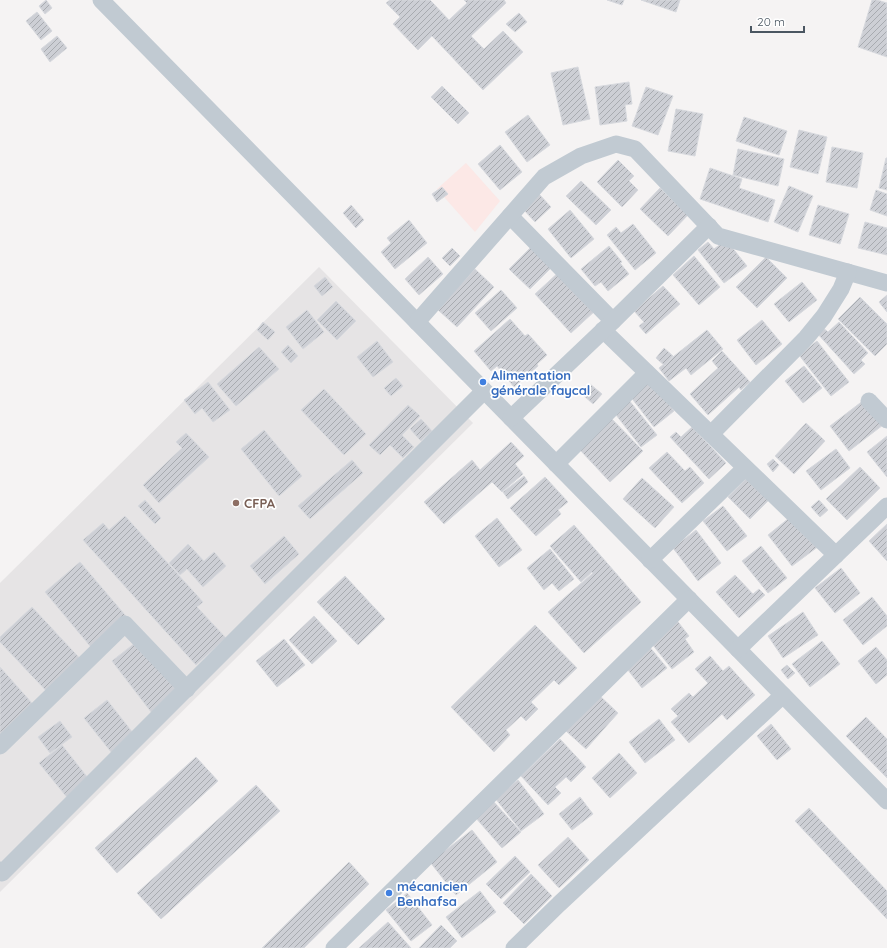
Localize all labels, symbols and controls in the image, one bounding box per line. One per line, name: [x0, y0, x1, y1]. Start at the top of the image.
scale bar: [751, 8, 804, 34]
text: 20 m: [757, 14, 785, 29]
place label: Alimentation générale faycal: [491, 367, 590, 398]
marker: Alimentation générale faycal: [478, 377, 488, 387]
place label: CFPA: [244, 495, 276, 511]
marker: CFPA: [231, 498, 241, 508]
place label: mécanicien Benhafsa: [397, 878, 468, 909]
marker: mécanicien Benhafsa: [384, 888, 394, 898]

